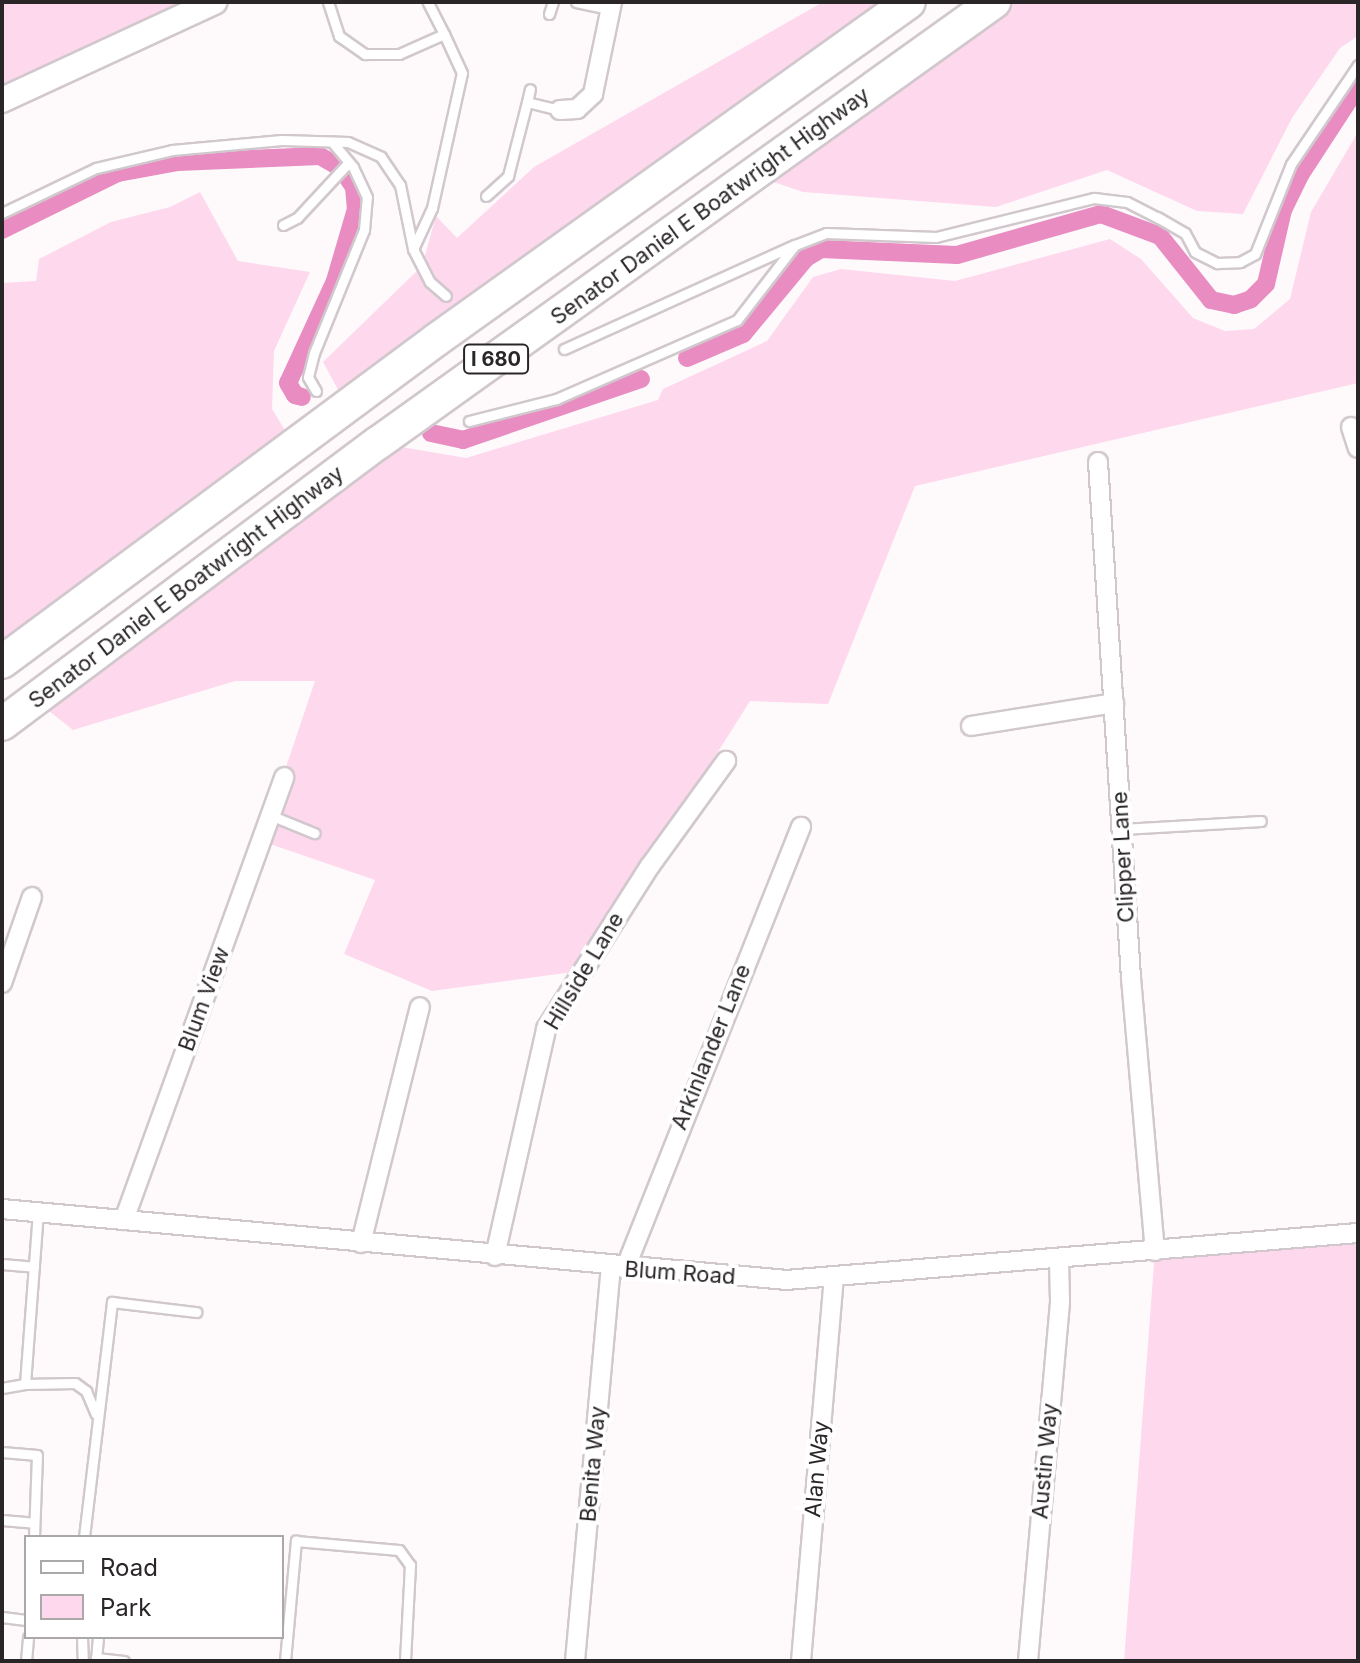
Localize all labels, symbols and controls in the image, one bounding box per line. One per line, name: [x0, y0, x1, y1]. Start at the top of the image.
street label: Senator Daniel E Boatwright Highway: [546, 81, 874, 331]
road number: I 680: [462, 343, 530, 375]
street label: Senator Daniel E Boatwright Highway: [23, 460, 349, 714]
street label: Clipper Lane: [1106, 791, 1140, 923]
street label: Hillside Lane: [539, 907, 629, 1035]
street label: Blum View: [173, 943, 235, 1055]
street label: Arkinlander Lane: [666, 960, 756, 1134]
street label: Blum Road: [624, 1256, 736, 1290]
street label: Austin Way: [1027, 1402, 1063, 1520]
street label: Benita Way: [575, 1405, 611, 1523]
street label: Alan Way: [800, 1420, 834, 1518]
legend: [24, 1535, 284, 1639]
text: Road: [100, 1553, 158, 1582]
text: Park: [100, 1593, 151, 1622]

